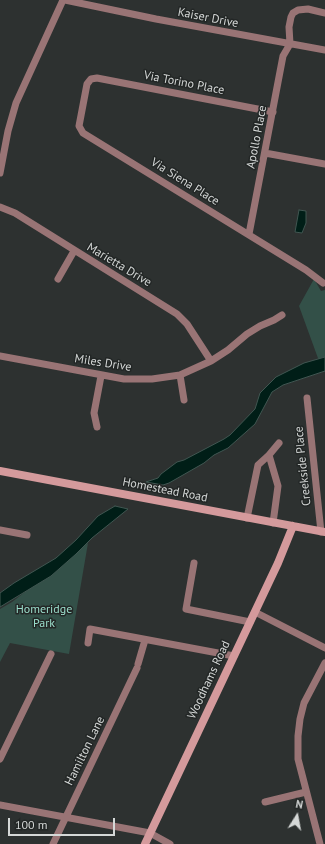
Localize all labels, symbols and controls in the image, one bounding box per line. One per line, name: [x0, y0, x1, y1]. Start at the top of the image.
street label: Kaiser Drive: [176, 5, 240, 31]
street label: Via Torino Place: [143, 68, 225, 98]
street label: Apollo Place: [244, 104, 270, 170]
street label: Via Siena Place: [148, 155, 222, 209]
street label: Marietta Drive: [84, 240, 154, 290]
street label: Miles Drive: [73, 351, 133, 375]
street label: Creekside Place: [292, 425, 314, 507]
street label: Homestead Road: [121, 475, 209, 505]
park label: Homeridge Park: [16, 603, 72, 631]
street label: Woodhams Road: [185, 639, 233, 721]
street label: Hamilton Lane: [62, 714, 108, 788]
north arrow: [277, 796, 317, 836]
text: N: [294, 797, 304, 812]
scale bar: [10, 810, 117, 836]
text: 100 m: [15, 817, 48, 832]

